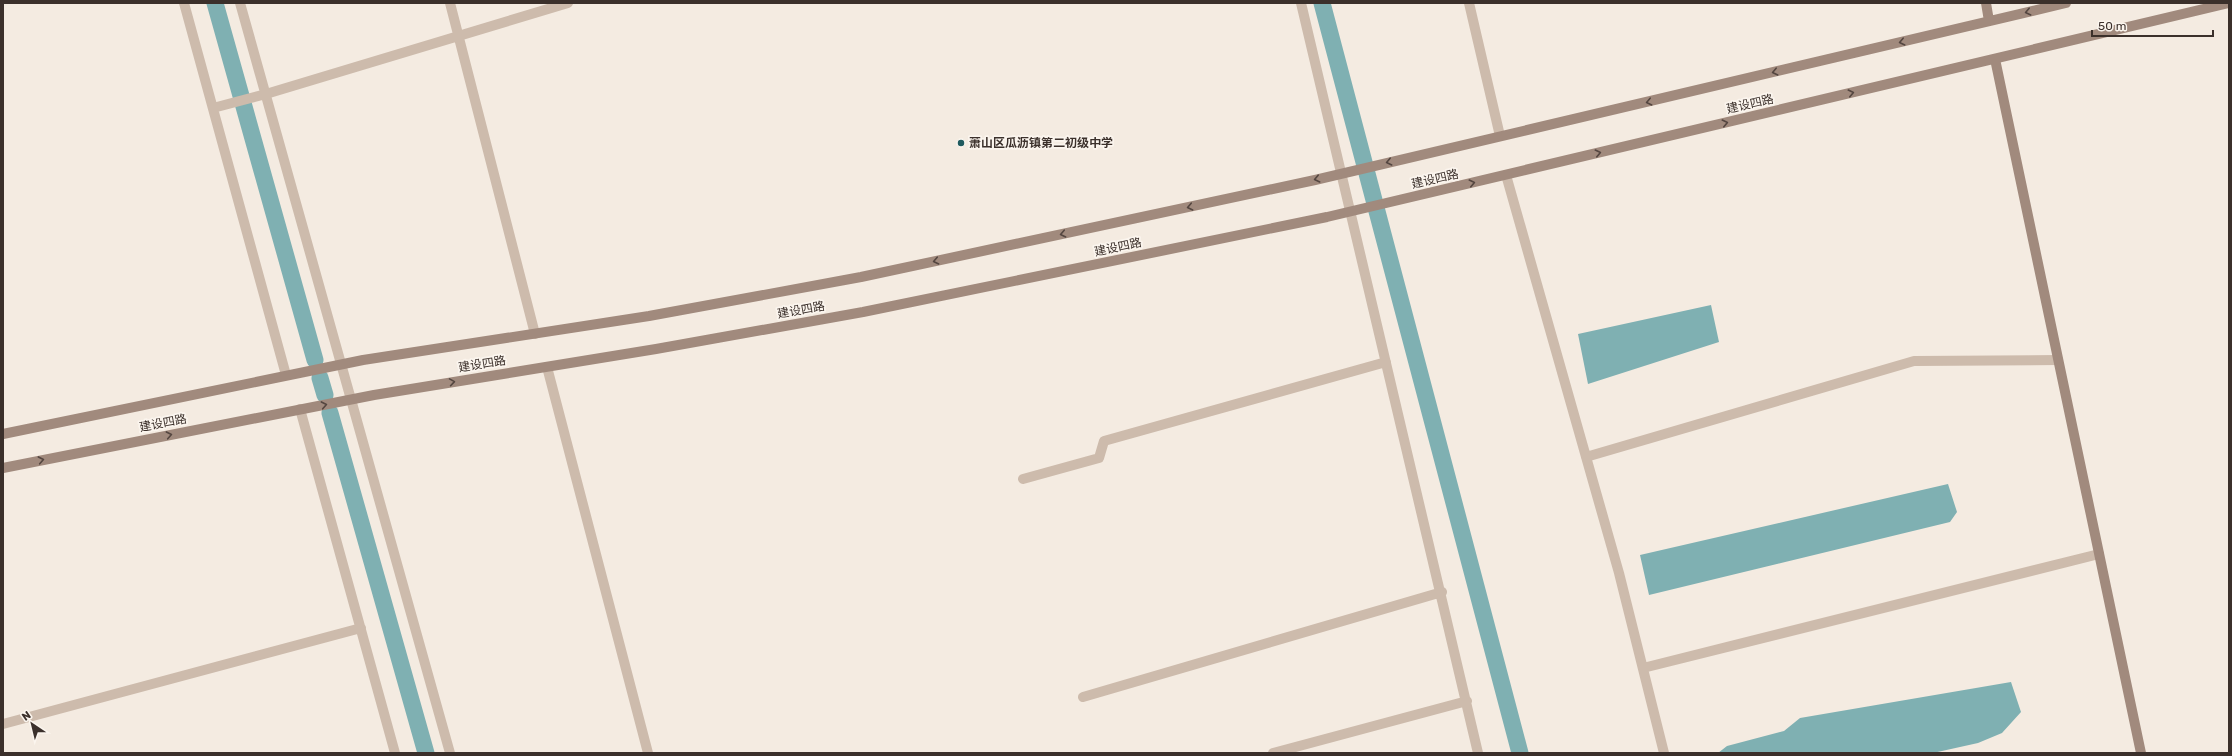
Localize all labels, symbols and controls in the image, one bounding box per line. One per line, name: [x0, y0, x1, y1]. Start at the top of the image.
one-way arrow: [2025, 7, 2032, 16]
scale bar: [2092, 12, 2213, 38]
text: 50 m: [2098, 19, 2126, 33]
one-way arrow: [1899, 37, 1905, 45]
one-way arrow: [1772, 67, 1778, 75]
one-way arrow: [1848, 90, 1854, 98]
street label: 建设四路: [1725, 92, 1775, 116]
one-way arrow: [1646, 97, 1652, 105]
one-way arrow: [1722, 120, 1728, 128]
place label: 萧山区瓜沥镇第二初级中学: [969, 136, 1113, 150]
marker: 萧山区瓜沥镇第二初级中学: [956, 138, 966, 148]
one-way arrow: [1595, 150, 1602, 158]
one-way arrow: [1386, 158, 1392, 166]
street label: 建设四路: [1410, 167, 1460, 191]
one-way arrow: [1314, 175, 1320, 183]
one-way arrow: [1469, 180, 1475, 188]
one-way arrow: [1187, 202, 1193, 210]
one-way arrow: [1060, 229, 1066, 238]
street label: 建设四路: [1093, 235, 1143, 259]
one-way arrow: [933, 257, 939, 265]
street label: 建设四路: [776, 299, 826, 321]
street label: 建设四路: [457, 353, 507, 375]
one-way arrow: [449, 378, 455, 387]
one-way arrow: [321, 401, 327, 409]
street label: 建设四路: [138, 412, 188, 434]
one-way arrow: [166, 431, 172, 440]
one-way arrow: [38, 457, 44, 465]
north arrow: [12, 704, 52, 744]
text: N: [20, 709, 34, 724]

